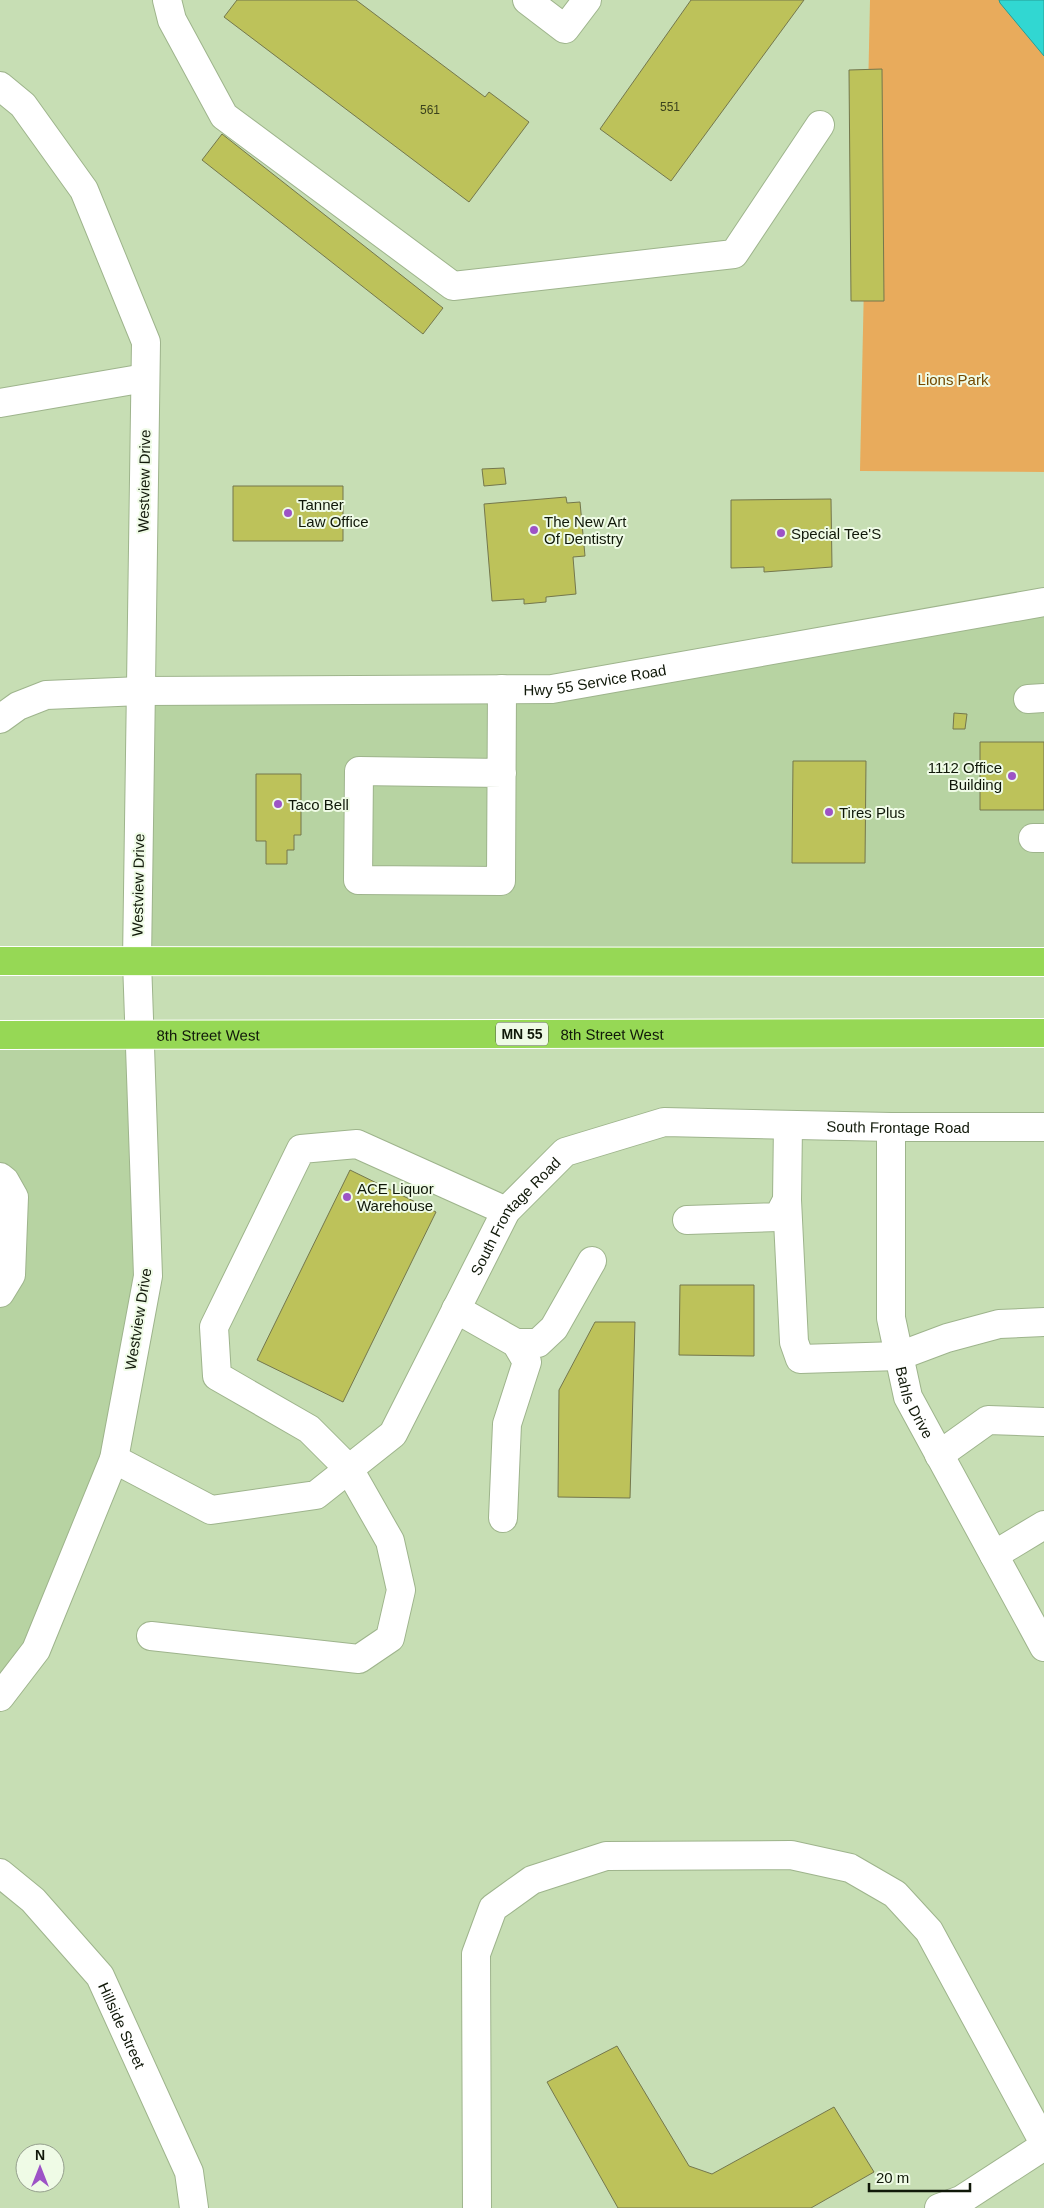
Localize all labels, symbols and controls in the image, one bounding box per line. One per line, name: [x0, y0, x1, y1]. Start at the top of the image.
house number: 551: [660, 100, 680, 114]
house number: 561: [420, 103, 440, 117]
park label: Lions Park: [918, 371, 989, 388]
street label: Westview Drive: [135, 429, 153, 533]
place label: Tanner Law Office: [298, 496, 369, 530]
marker: Tanner Law Office: [282, 507, 294, 519]
place label: The New Art Of Dentistry: [544, 513, 627, 547]
marker: The New Art Of Dentistry: [528, 524, 540, 536]
place label: Special Tee'S: [791, 525, 881, 542]
marker: Special Tee'S: [775, 527, 787, 539]
street label: Hwy 55 Service Road: [523, 660, 667, 698]
place label: 1112 Office Building: [928, 759, 1002, 793]
marker: 1112 Office Building: [1006, 770, 1018, 782]
place label: Taco Bell: [288, 796, 349, 813]
marker: Taco Bell: [272, 798, 284, 810]
place label: Tires Plus: [839, 804, 905, 821]
marker: Tires Plus: [823, 806, 835, 818]
street label: Westview Drive: [129, 833, 147, 937]
road number: MN 55: [496, 1022, 548, 1046]
street label: 8th Street West: [560, 1025, 664, 1042]
street label: 8th Street West: [156, 1026, 260, 1043]
street label: South Frontage Road: [826, 1117, 970, 1136]
street label: South Frontage Road: [466, 1153, 564, 1278]
place label: ACE Liquor Warehouse: [357, 1180, 434, 1214]
marker: ACE Liquor Warehouse: [341, 1191, 353, 1203]
street label: Westview Drive: [122, 1267, 154, 1371]
street label: Bahls Drive: [893, 1365, 937, 1441]
street label: Hillside Street: [95, 1980, 150, 2072]
north arrow: [15, 2143, 65, 2193]
text: N: [35, 2147, 45, 2163]
scale bar: [869, 2160, 970, 2192]
text: 20 m: [876, 2169, 909, 2186]

